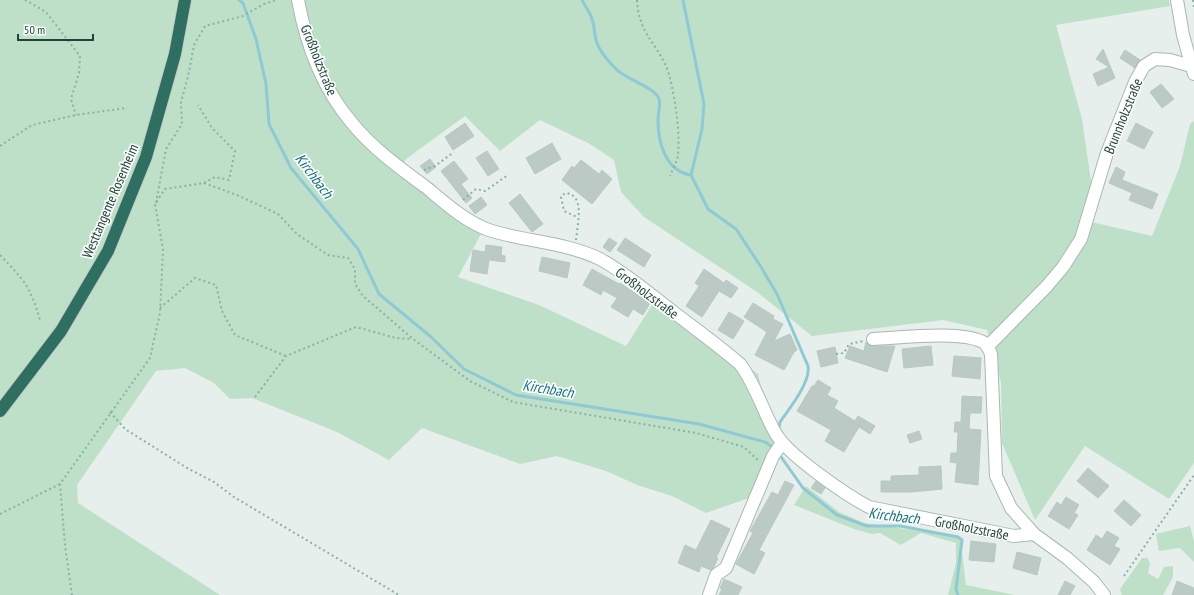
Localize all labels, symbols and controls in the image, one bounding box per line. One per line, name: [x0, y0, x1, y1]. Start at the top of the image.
scale bar: [18, 16, 93, 42]
text: 50 m: [24, 22, 45, 37]
street label: Großholzstraße: [297, 22, 341, 98]
street label: Brunnholzstraße: [1100, 75, 1146, 156]
street label: Westtangente Rosenheim: [78, 141, 142, 261]
water label: Kirchbach: [291, 150, 338, 203]
street label: Großholzstraße: [612, 263, 682, 323]
water label: Kirchbach: [521, 375, 576, 402]
water label: Kirchbach: [868, 503, 922, 528]
street label: Großholzstraße: [934, 512, 1011, 544]

